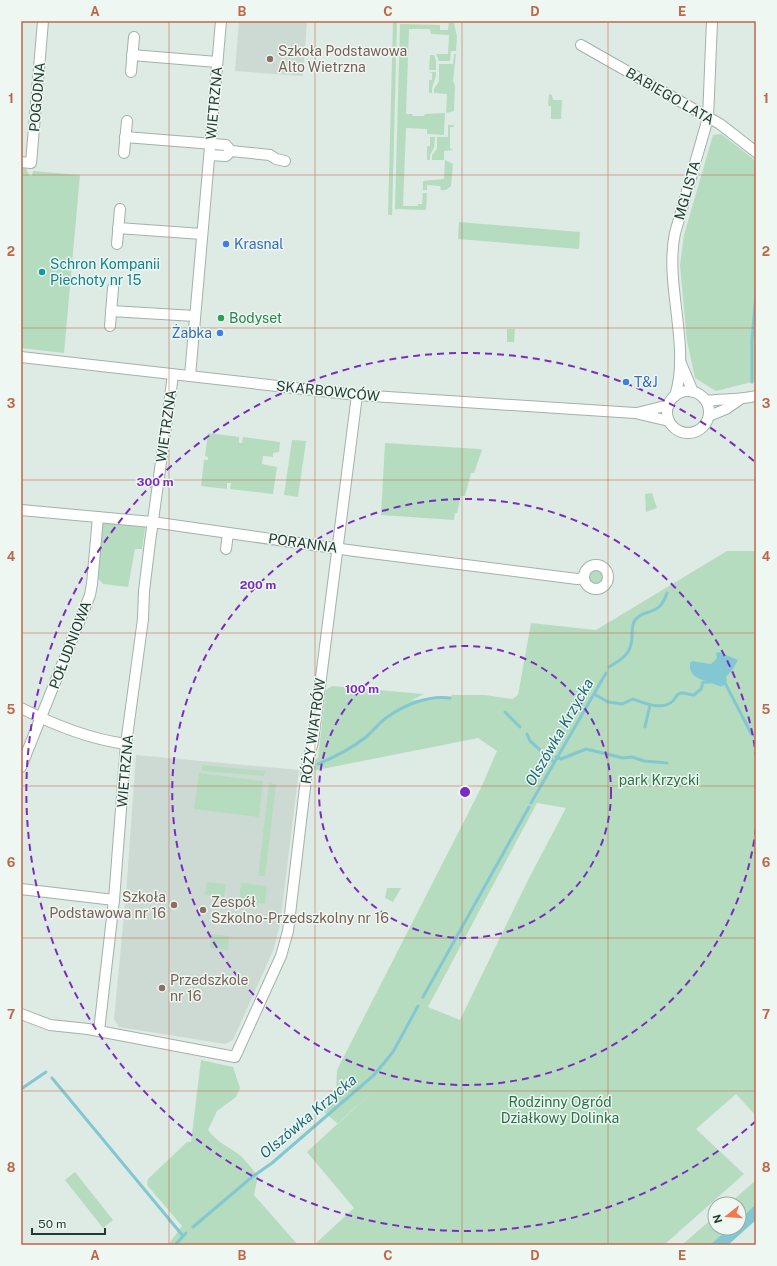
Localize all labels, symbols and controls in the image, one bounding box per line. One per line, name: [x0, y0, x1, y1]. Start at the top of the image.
text: A: [90, 4, 100, 19]
text: B: [238, 4, 247, 19]
text: C: [383, 4, 393, 19]
text: D: [530, 4, 540, 19]
text: E: [678, 4, 686, 19]
place label: Szkoła Podstawowa Alto Wietrzna: [278, 43, 407, 75]
marker: Szkoła Podstawowa Alto Wietrzna: [265, 54, 275, 64]
street label: POGODNA: [26, 61, 48, 133]
street label: BABIEGO LATA: [623, 64, 717, 128]
street label: WIETRZNA: [203, 66, 225, 140]
text: 1: [8, 91, 14, 106]
text: 1: [763, 91, 769, 106]
street label: MGLISTA: [671, 158, 703, 221]
place label: Krasnal: [234, 236, 284, 252]
marker: Krasnal: [221, 239, 231, 249]
text: 2: [7, 244, 15, 259]
text: 2: [762, 244, 770, 259]
place label: Schron Kompanii Piechoty nr 15: [50, 256, 160, 288]
marker: Schron Kompanii Piechoty nr 15: [37, 267, 47, 277]
place label: Bodyset: [229, 310, 282, 326]
marker: Bodyset: [216, 313, 226, 323]
place label: Żabka: [172, 323, 212, 341]
marker: Żabka: [215, 328, 225, 338]
place label: T&J: [634, 374, 658, 390]
street label: SKARBOWCÓW: [275, 376, 381, 404]
marker: T&J: [621, 377, 631, 387]
street label: WIETRZNA: [153, 388, 179, 463]
text: 3: [7, 396, 16, 411]
text: 3: [762, 396, 771, 411]
text: 300 m: [137, 475, 174, 489]
street label: PORANNA: [267, 530, 339, 556]
text: 4: [7, 549, 16, 564]
text: 4: [762, 549, 771, 564]
text: 200 m: [240, 578, 276, 592]
street label: POŁUDNIOWA: [46, 599, 94, 691]
water label: Olszówka Krzycka: [521, 675, 597, 789]
street label: RÓŻY WIATRÓW: [296, 676, 328, 785]
text: 100 m: [345, 682, 379, 696]
text: 5: [7, 702, 16, 717]
text: 5: [762, 702, 771, 717]
street label: WIETRZNA: [114, 734, 136, 808]
park label: park Krzycki: [619, 772, 699, 788]
centre of rings: [458, 785, 472, 799]
text: 6: [7, 855, 16, 870]
text: 6: [762, 855, 771, 870]
place label: Szkoła Podstawowa nr 16: [49, 889, 166, 921]
place label: Zespół Szkolno-Przedszkolny nr 16: [211, 894, 389, 926]
marker: Szkoła Podstawowa nr 16: [169, 900, 179, 910]
marker: Zespół Szkolno-Przedszkolny nr 16: [198, 905, 208, 915]
place label: Przedszkole nr 16: [170, 972, 249, 1004]
marker: Przedszkole nr 16: [157, 983, 167, 993]
text: 7: [7, 1007, 15, 1022]
text: 7: [762, 1007, 770, 1022]
water label: Olszówka Krzycka: [256, 1071, 360, 1161]
park label: Rodzinny Ogród Działkowy Dolinka: [501, 1094, 619, 1126]
text: 8: [7, 1160, 16, 1175]
text: 8: [762, 1160, 771, 1175]
north arrow: [707, 1196, 747, 1236]
scale bar: [32, 1210, 105, 1236]
text: N: [710, 1213, 724, 1225]
text: 50 m: [38, 1217, 66, 1231]
text: A: [90, 1248, 100, 1263]
text: B: [238, 1248, 247, 1263]
text: C: [383, 1248, 393, 1263]
text: D: [530, 1248, 540, 1263]
text: E: [678, 1248, 686, 1263]

